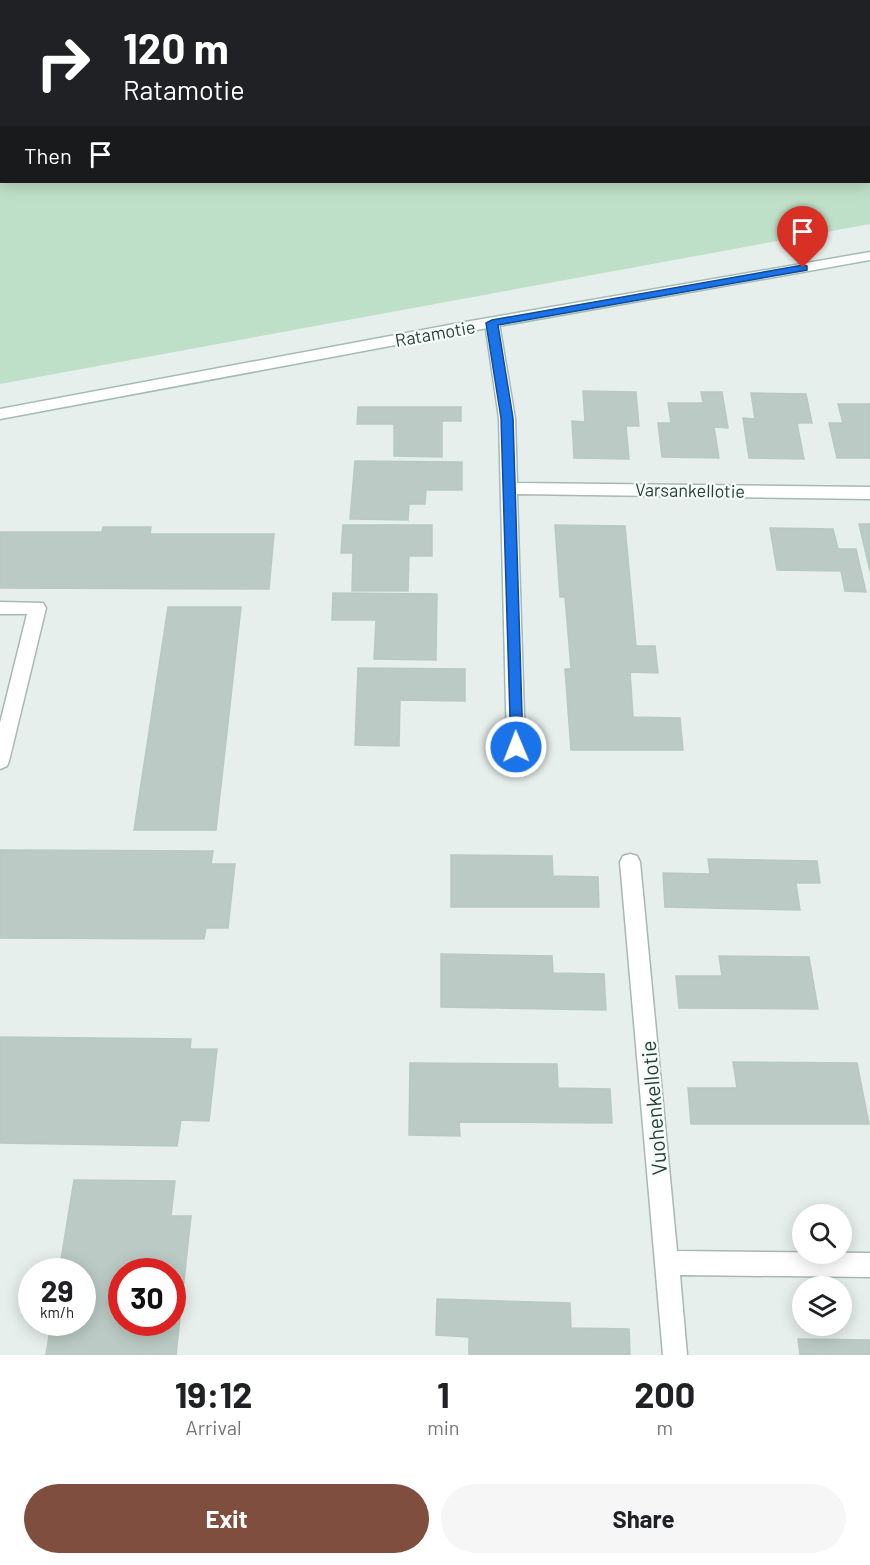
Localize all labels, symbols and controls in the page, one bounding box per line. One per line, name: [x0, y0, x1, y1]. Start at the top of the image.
text: 120 m: [123, 22, 229, 72]
icon: right: [24, 24, 102, 102]
text: Ratamotie: [123, 73, 245, 105]
icon: arrive: [84, 138, 117, 171]
text: Then: [24, 142, 72, 168]
pin: [777, 206, 828, 268]
icon: arrive: [786, 215, 819, 248]
street label: Ratamotie: [393, 315, 477, 351]
street label: Varsankellotie: [635, 478, 745, 502]
position arrow: [484, 715, 548, 779]
street label: Vuohenkellotie: [635, 1040, 671, 1176]
map controls: [792, 1204, 852, 1336]
button: search: [792, 1204, 852, 1264]
speed limit sign: 30: [108, 1258, 186, 1336]
text: 29: [41, 1272, 73, 1308]
button: layers: [792, 1276, 852, 1336]
text: km/h: [40, 1303, 74, 1321]
text: 19:12: [175, 1372, 253, 1415]
text: 1: [437, 1372, 450, 1415]
text: 200: [634, 1372, 695, 1415]
text: Arrival: [186, 1415, 242, 1439]
text: min: [427, 1415, 460, 1439]
text: m: [657, 1415, 673, 1439]
button: Exit: [24, 1484, 429, 1553]
button: Share: [441, 1484, 846, 1553]

